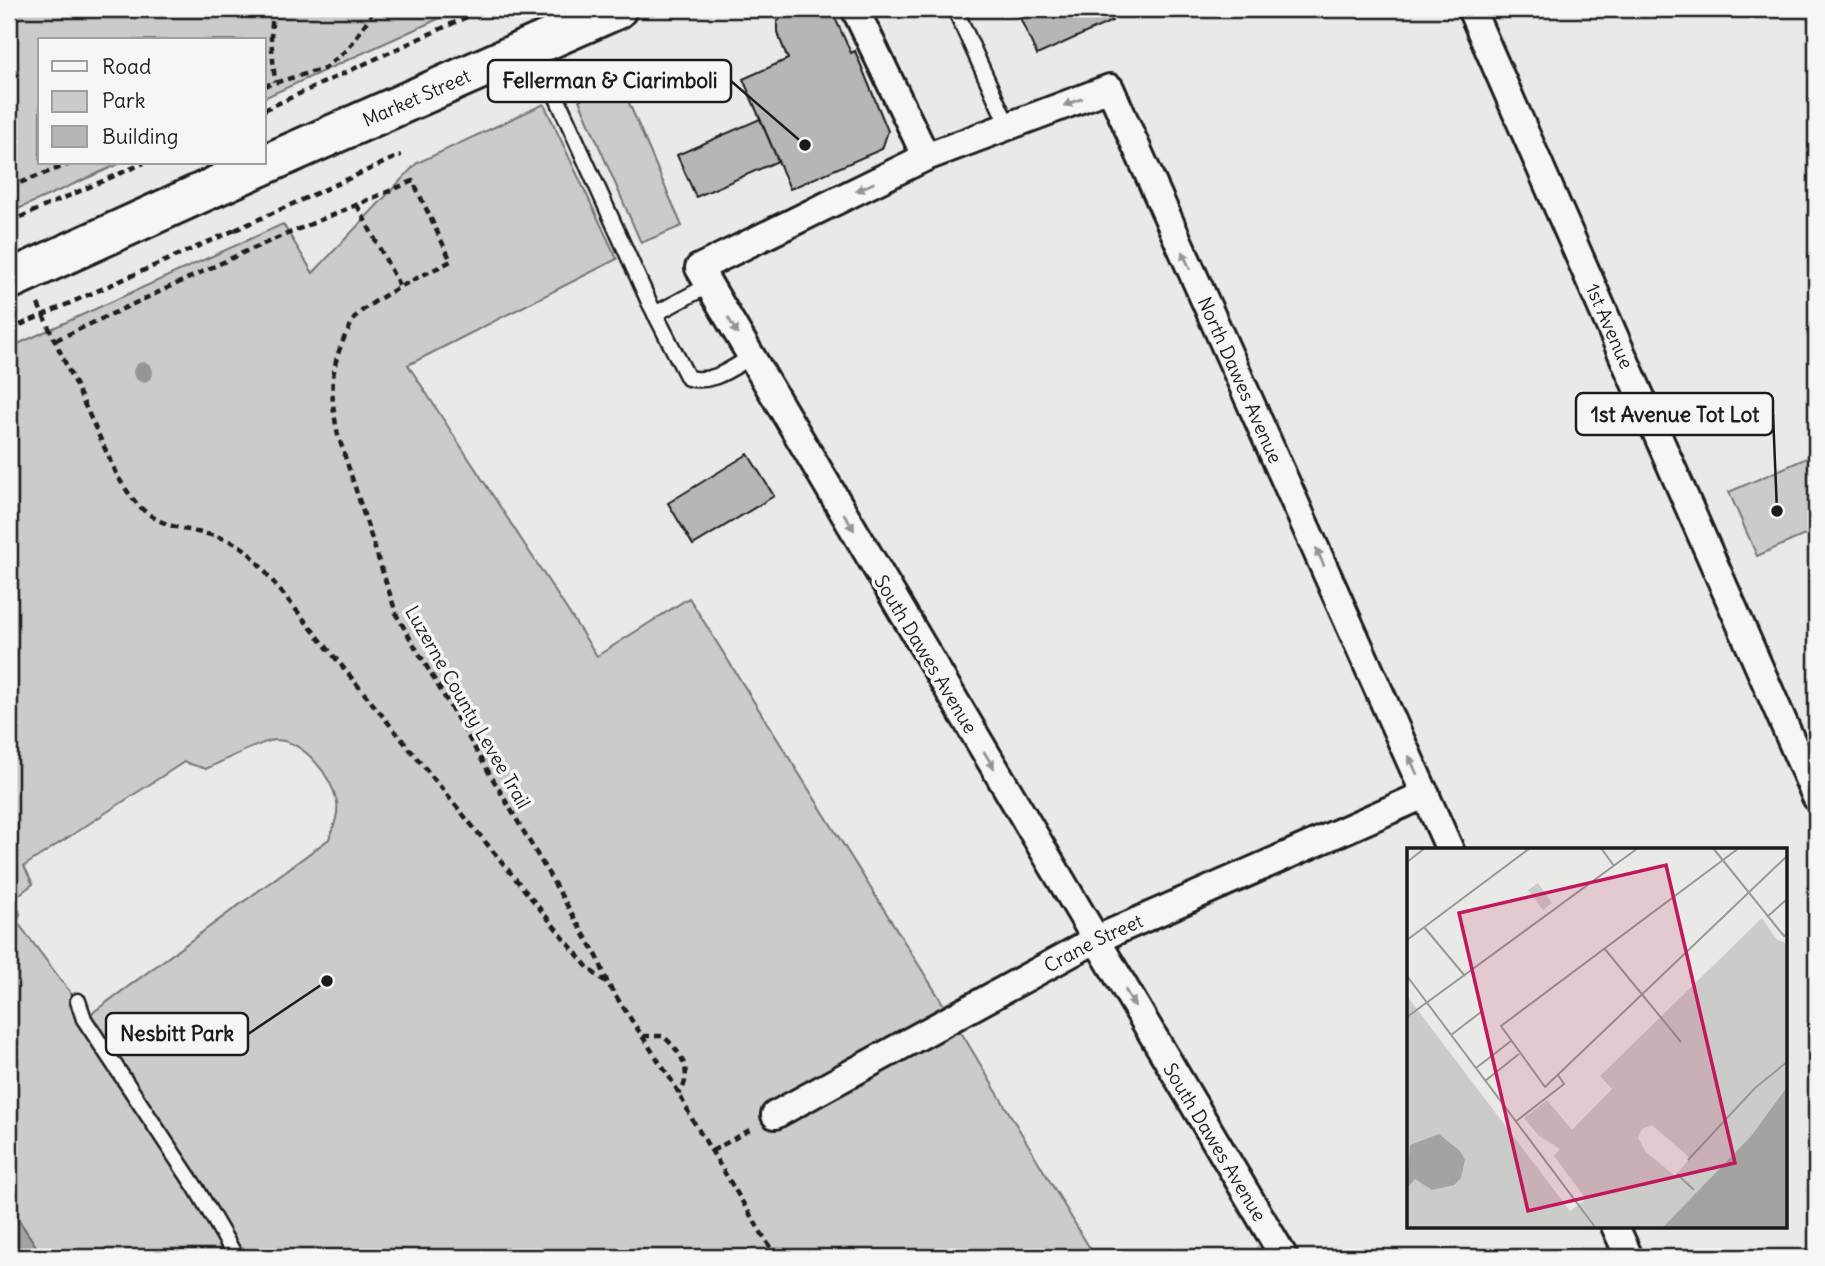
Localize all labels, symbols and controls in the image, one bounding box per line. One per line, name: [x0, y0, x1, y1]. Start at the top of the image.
legend: [38, 38, 266, 164]
text: Road: [102, 53, 151, 80]
callout: Fellerman & Ciarimboli: [488, 60, 731, 102]
street label: Market Street: [359, 63, 474, 132]
text: Fellerman & Ciarimboli: [503, 67, 717, 94]
text: Park: [102, 87, 145, 114]
one-way arrow: [1062, 97, 1083, 108]
text: Building: [102, 123, 178, 150]
one-way arrow: [855, 182, 875, 193]
one-way arrow: [1180, 250, 1192, 270]
street label: 1st Avenue: [1581, 280, 1639, 372]
street label: North Dawes Avenue: [1193, 293, 1288, 467]
one-way arrow: [727, 317, 739, 336]
callout: 1st Avenue Tot Lot: [1576, 393, 1773, 435]
text: 1st Avenue Tot Lot: [1591, 401, 1760, 428]
one-way arrow: [842, 513, 855, 532]
one-way arrow: [1314, 547, 1326, 567]
street label: South Dawes Avenue: [869, 570, 983, 738]
street label: Luzerne County Levee Trail: [400, 601, 536, 813]
one-way arrow: [983, 751, 995, 770]
one-way arrow: [1407, 754, 1418, 775]
inset map: [1407, 848, 1786, 1228]
street label: Crane Street: [1040, 908, 1146, 978]
one-way arrow: [1124, 989, 1136, 1008]
callout: Nesbitt Park: [106, 1013, 248, 1055]
text: Nesbitt Park: [120, 1020, 234, 1047]
street label: South Dawes Avenue: [1158, 1058, 1272, 1226]

